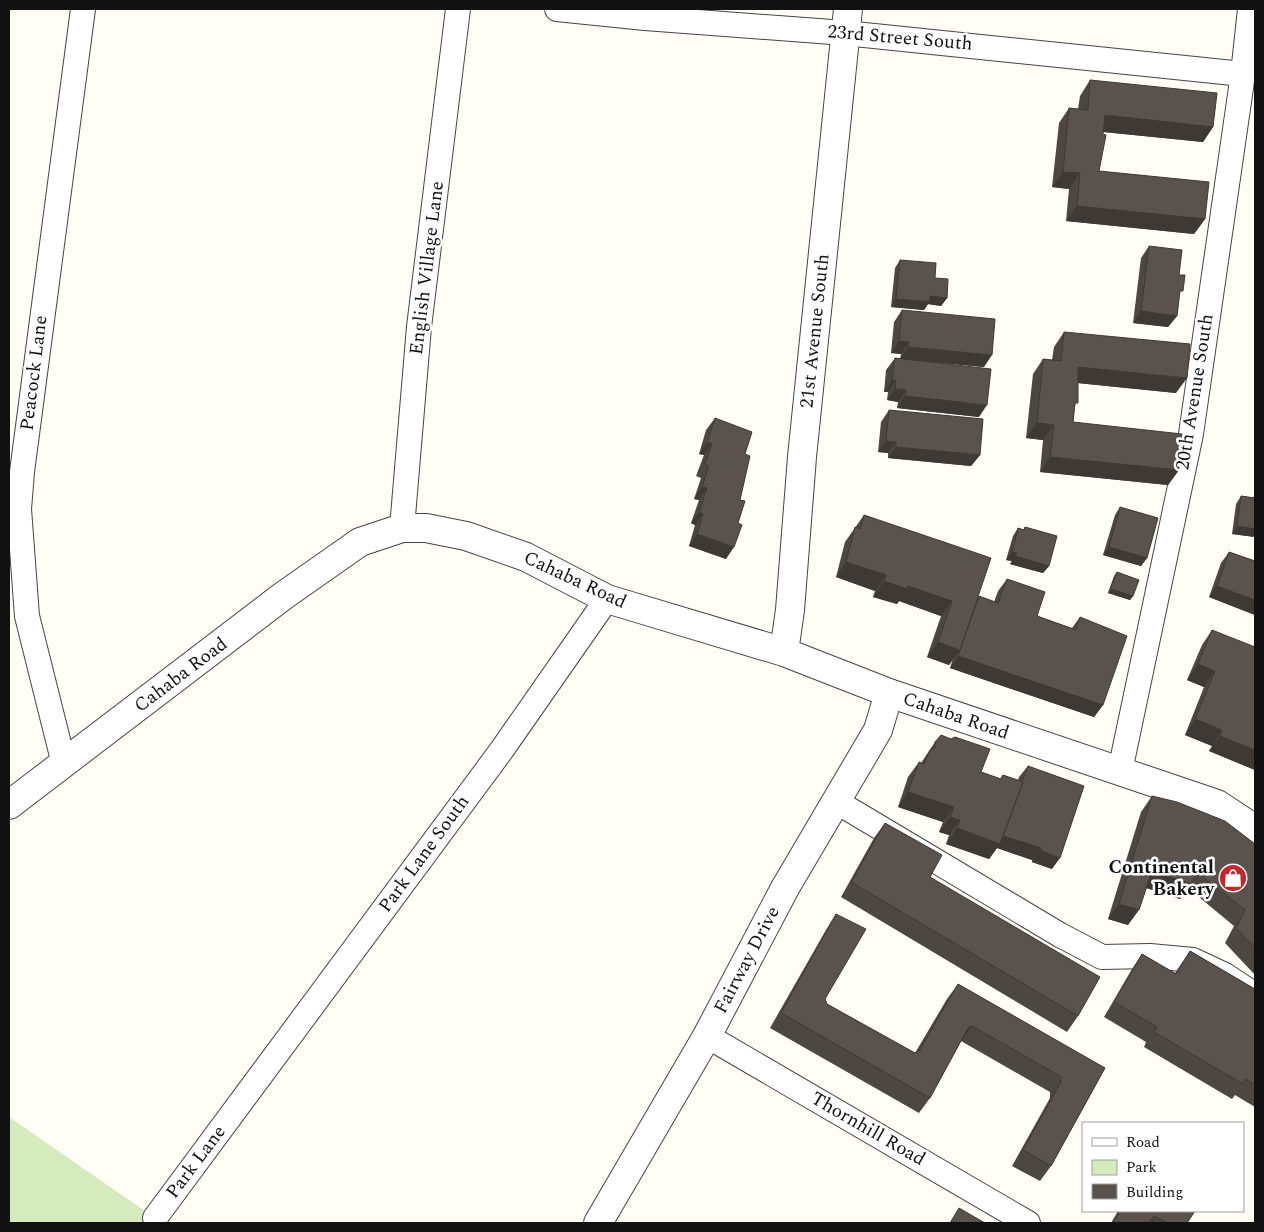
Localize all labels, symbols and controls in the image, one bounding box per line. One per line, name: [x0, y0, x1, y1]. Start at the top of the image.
street label: 23rd Street South: [826, 17, 974, 59]
street label: English Village Lane: [402, 179, 452, 357]
street label: 21st Avenue South: [792, 252, 838, 410]
street label: 20th Avenue South: [1168, 312, 1222, 472]
street label: Peacock Lane: [13, 314, 55, 432]
street label: Cahaba Road: [519, 543, 631, 617]
street label: Cahaba Road: [128, 630, 234, 720]
street label: Cahaba Road: [899, 684, 1013, 748]
street label: Park Lane South: [371, 789, 477, 919]
place label: Continental Bakery: [1109, 853, 1215, 904]
shop icon: Continental Bakery: [1218, 863, 1248, 893]
street label: Fairway Drive: [707, 901, 787, 1019]
street label: Thornhill Road: [805, 1084, 931, 1174]
street label: Park Lane: [159, 1119, 233, 1205]
legend: [1082, 1122, 1244, 1212]
text: Road: [1126, 1131, 1160, 1154]
text: Park: [1126, 1156, 1157, 1179]
text: Building: [1126, 1181, 1183, 1204]

